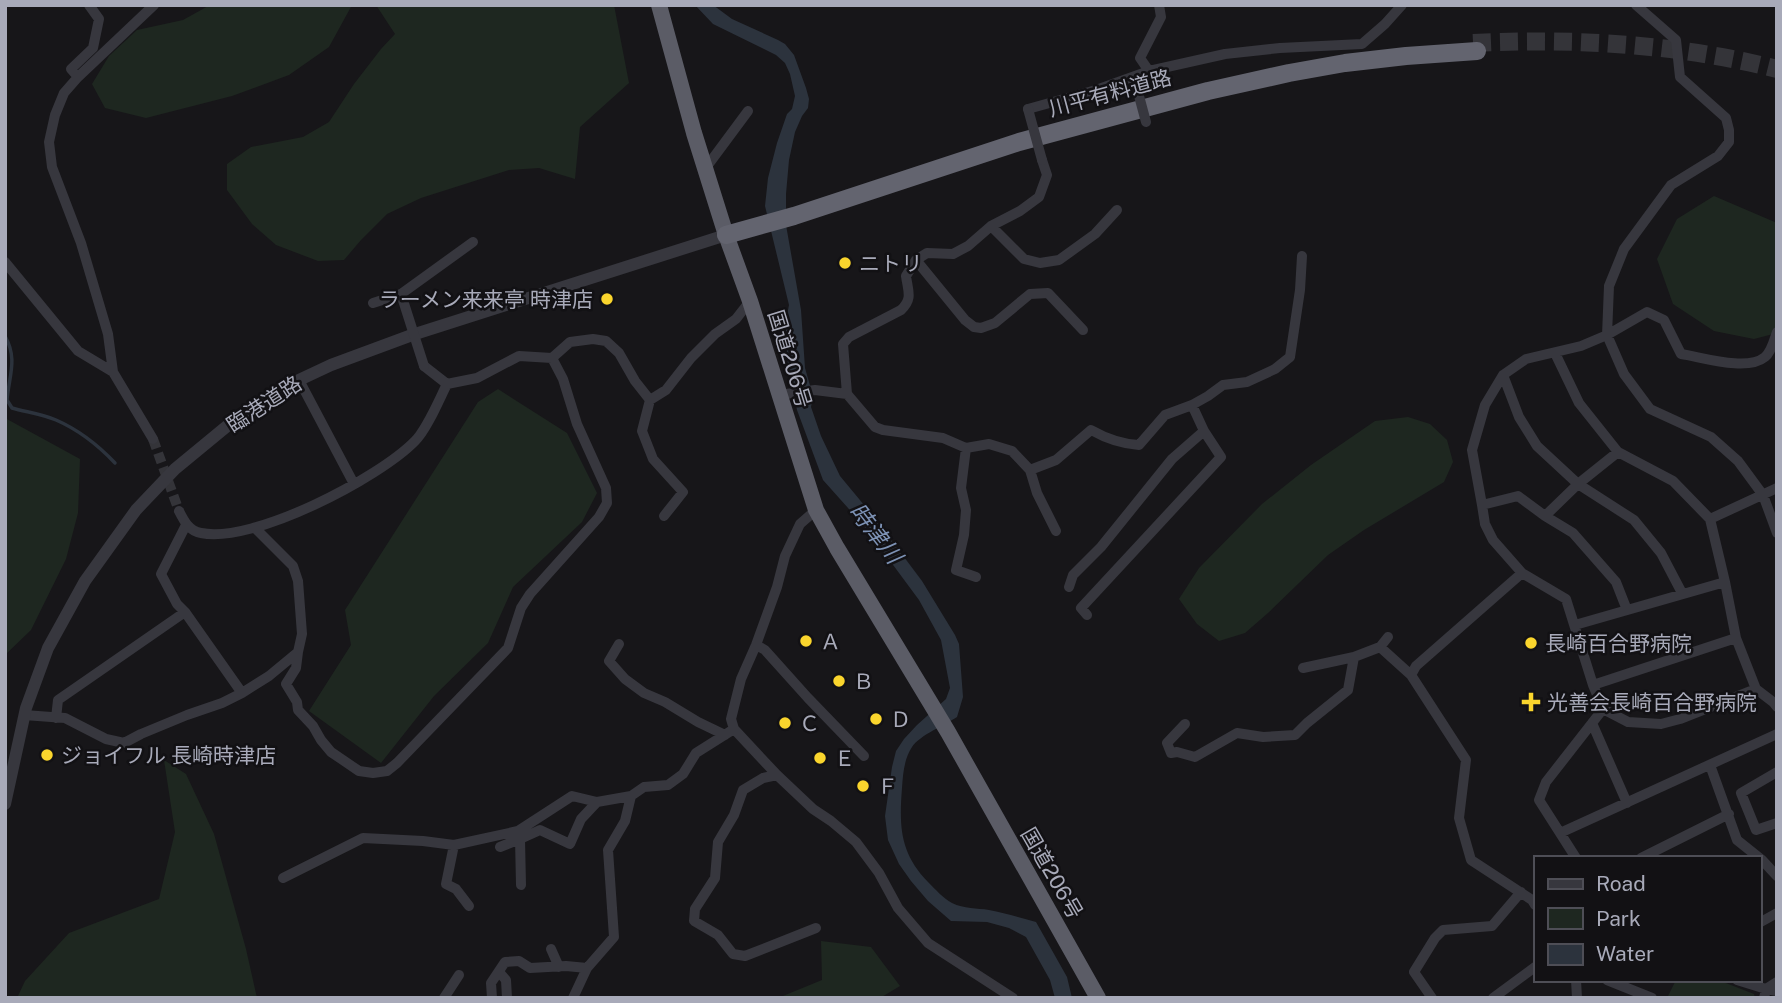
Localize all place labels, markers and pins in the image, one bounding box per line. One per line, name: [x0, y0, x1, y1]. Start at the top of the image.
place label: ニトリ: [859, 251, 922, 276]
marker: ニトリ: [837, 255, 853, 271]
place label: ラーメン来来亭 時津店: [379, 287, 593, 312]
marker: ラーメン来来亭 時津店: [599, 291, 615, 307]
place label: Ａ: [820, 629, 841, 654]
place label: 長崎百合野病院: [1545, 631, 1692, 656]
marker: Ａ: [798, 633, 814, 649]
marker: 長崎百合野病院: [1523, 635, 1539, 651]
place label: Ｂ: [853, 669, 874, 694]
marker: Ｂ: [831, 673, 847, 689]
place label: 光善会長崎百合野病院: [1547, 690, 1757, 715]
marker: 光善会長崎百合野病院: [1521, 692, 1541, 712]
place label: Ｄ: [890, 707, 911, 732]
place label: Ｃ: [799, 711, 820, 736]
marker: Ｄ: [868, 711, 884, 727]
marker: Ｃ: [777, 715, 793, 731]
place label: ジョイフル 長崎時津店: [61, 743, 276, 768]
place label: Ｅ: [834, 746, 855, 771]
marker: ジョイフル 長崎時津店: [39, 747, 55, 763]
marker: Ｅ: [812, 750, 828, 766]
place label: Ｆ: [877, 774, 898, 799]
marker: Ｆ: [855, 778, 871, 794]

